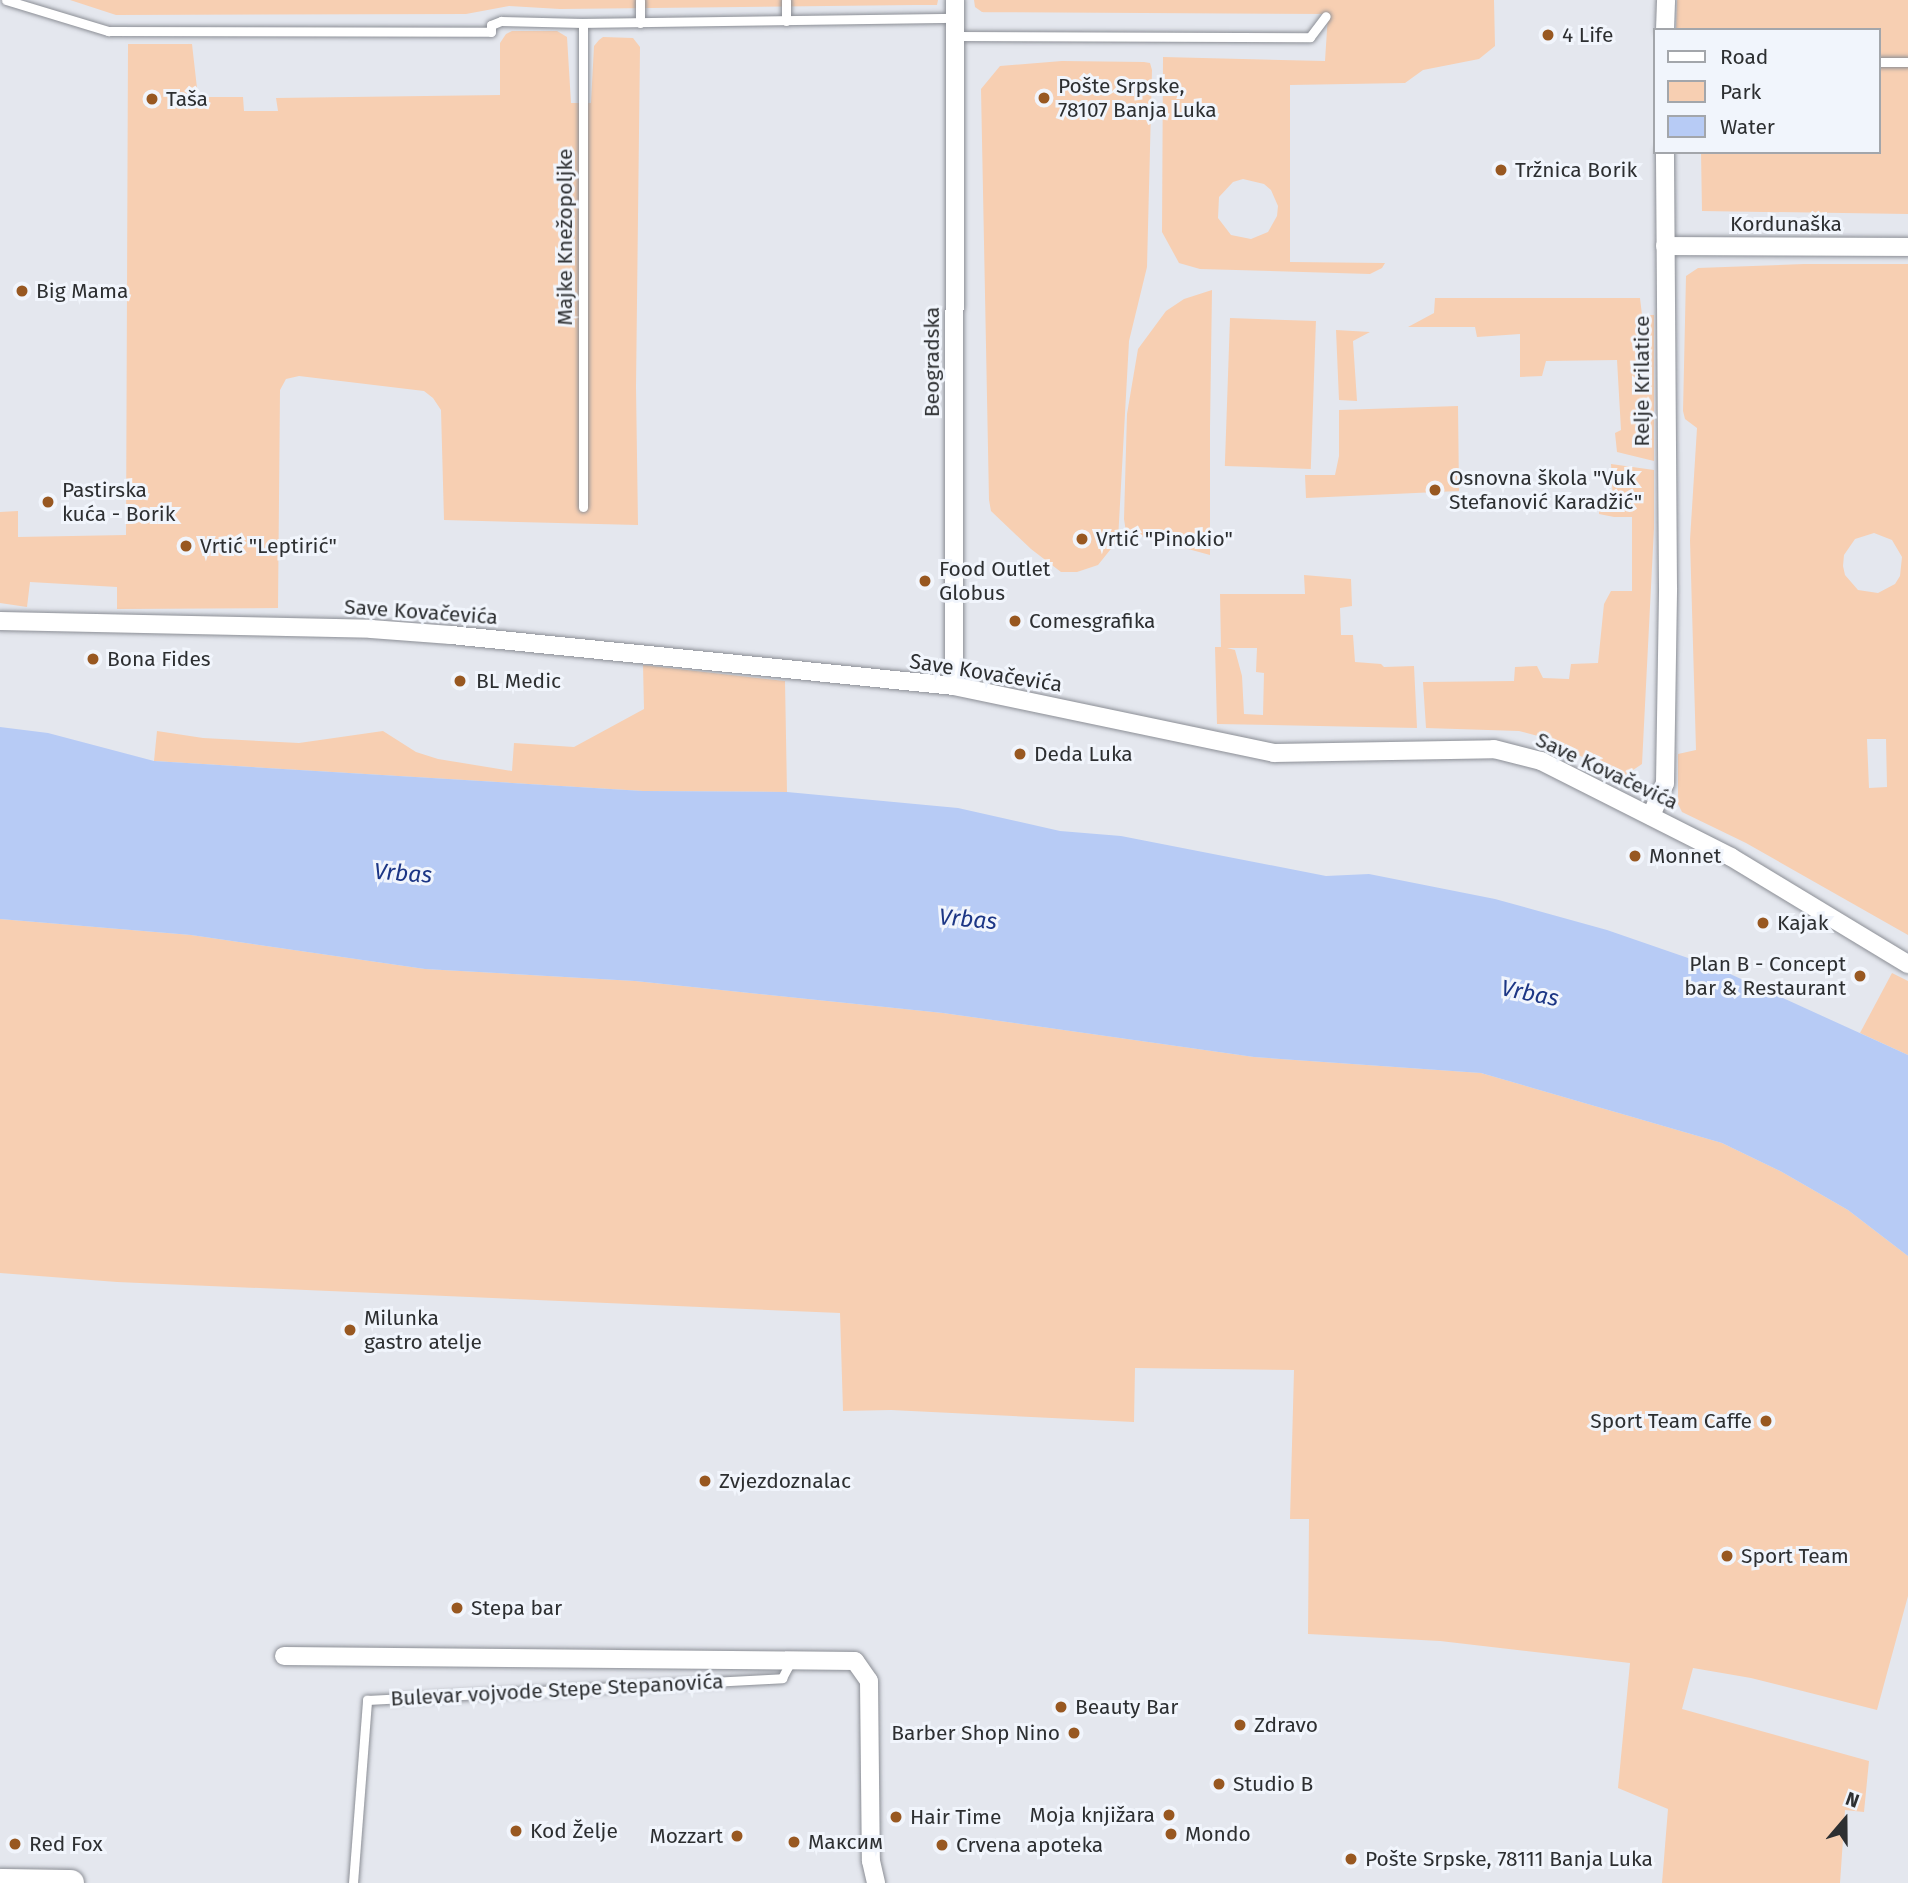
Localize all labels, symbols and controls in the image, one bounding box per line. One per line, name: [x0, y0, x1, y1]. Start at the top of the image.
place label: 4 Life: [1562, 22, 1613, 48]
marker: 4 Life: [1540, 27, 1556, 43]
legend: [1652, 28, 1880, 154]
text: Road: [1720, 44, 1768, 70]
place label: Pošte Srpske, 78107 Banja Luka: [1058, 73, 1217, 123]
text: Park: [1720, 79, 1761, 105]
place label: Taša: [166, 86, 208, 112]
marker: Pošte Srpske, 78107 Banja Luka: [1036, 90, 1052, 106]
marker: Taša: [144, 91, 160, 107]
text: Water: [1720, 114, 1775, 140]
street label: Majke Knežopoljke: [552, 148, 578, 326]
place label: Tržnica Borik: [1515, 157, 1637, 183]
marker: Tržnica Borik: [1493, 162, 1509, 178]
street label: Kordunaška: [1730, 211, 1842, 237]
place label: Big Mama: [36, 278, 128, 304]
marker: Big Mama: [14, 283, 30, 299]
street label: Beogradska: [919, 307, 945, 417]
street label: Relje Krilatice: [1629, 315, 1655, 447]
place label: Osnovna škola "Vuk Stefanović Karadžić": [1449, 465, 1642, 515]
place label: Pastirska kuća - Borik: [62, 477, 175, 527]
marker: Osnovna škola "Vuk Stefanović Karadžić": [1427, 482, 1443, 498]
marker: Pastirska kuća - Borik: [40, 494, 56, 510]
place label: Vrtić "Pinokio": [1096, 526, 1233, 552]
marker: Vrtić "Pinokio": [1074, 531, 1090, 547]
place label: Vrtić "Leptirić": [200, 533, 337, 559]
marker: Vrtić "Leptirić": [178, 538, 194, 554]
place label: Food Outlet Globus: [939, 556, 1050, 606]
marker: Food Outlet Globus: [917, 573, 933, 589]
street label: Save Kovačevića: [343, 594, 499, 630]
place label: Comesgrafika: [1029, 608, 1156, 634]
marker: Comesgrafika: [1007, 613, 1023, 629]
place label: Bona Fides: [107, 646, 211, 672]
street label: Save Kovačevića: [908, 649, 1064, 697]
marker: Bona Fides: [85, 651, 101, 667]
place label: BL Medic: [476, 668, 561, 694]
marker: BL Medic: [450, 671, 470, 691]
street label: Save Kovačevića: [1532, 727, 1682, 815]
place label: Deda Luka: [1034, 741, 1133, 767]
marker: Deda Luka: [1012, 746, 1028, 762]
place label: Monnet: [1649, 843, 1721, 869]
marker: Monnet: [1627, 848, 1643, 864]
water label: Vrbas: [373, 857, 433, 889]
water label: Vrbas: [938, 903, 998, 935]
place label: Kajak: [1777, 910, 1828, 936]
marker: Kajak: [1755, 915, 1771, 931]
place label: Plan B - Concept bar & Restaurant: [1684, 951, 1846, 1001]
marker: Plan B - Concept bar & Restaurant: [1852, 968, 1868, 984]
water label: Vrbas: [1499, 974, 1561, 1012]
place label: Milunka gastro atelje: [364, 1305, 482, 1355]
marker: Milunka gastro atelje: [342, 1322, 358, 1338]
place label: Sport Team Caffe: [1590, 1408, 1752, 1434]
marker: Sport Team Caffe: [1758, 1413, 1774, 1429]
place label: Zvjezdoznalac: [719, 1468, 851, 1494]
marker: Zvjezdoznalac: [697, 1473, 713, 1489]
place label: Sport Team: [1741, 1543, 1849, 1569]
marker: Sport Team: [1719, 1548, 1735, 1564]
place label: Stepa bar: [471, 1595, 562, 1621]
marker: Stepa bar: [449, 1600, 465, 1616]
street label: Bulevar vojvode Stepe Stepanovića: [390, 1669, 724, 1711]
place label: Beauty Bar: [1075, 1694, 1178, 1720]
marker: Beauty Bar: [1053, 1699, 1069, 1715]
place label: Zdravo: [1254, 1712, 1318, 1738]
marker: Zdravo: [1232, 1717, 1248, 1733]
place label: Barber Shop Nino: [891, 1720, 1060, 1746]
marker: Barber Shop Nino: [1066, 1725, 1082, 1741]
place label: Studio B: [1233, 1771, 1313, 1797]
marker: Studio B: [1211, 1776, 1227, 1792]
north arrow: [1810, 1785, 1880, 1855]
text: N: [1842, 1787, 1862, 1813]
place label: Moja knjižara: [1030, 1802, 1155, 1828]
place label: Hair Time: [910, 1804, 1002, 1830]
marker: Moja knjižara: [1161, 1807, 1177, 1823]
marker: Hair Time: [888, 1809, 904, 1825]
place label: Kod Želje: [530, 1818, 618, 1844]
place label: Mondo: [1185, 1821, 1251, 1847]
marker: Kod Želje: [508, 1823, 524, 1839]
place label: Mozzart: [649, 1823, 723, 1849]
marker: Mondo: [1163, 1826, 1179, 1842]
marker: Mozzart: [729, 1828, 745, 1844]
place label: Максим: [808, 1829, 883, 1855]
place label: Red Fox: [29, 1831, 103, 1857]
place label: Crvena apoteka: [956, 1832, 1103, 1858]
marker: Максим: [786, 1834, 802, 1850]
marker: Red Fox: [7, 1836, 23, 1852]
marker: Crvena apoteka: [934, 1837, 950, 1853]
place label: Pošte Srpske, 78111 Banja Luka: [1365, 1846, 1653, 1872]
marker: Pošte Srpske, 78111 Banja Luka: [1343, 1851, 1359, 1867]

